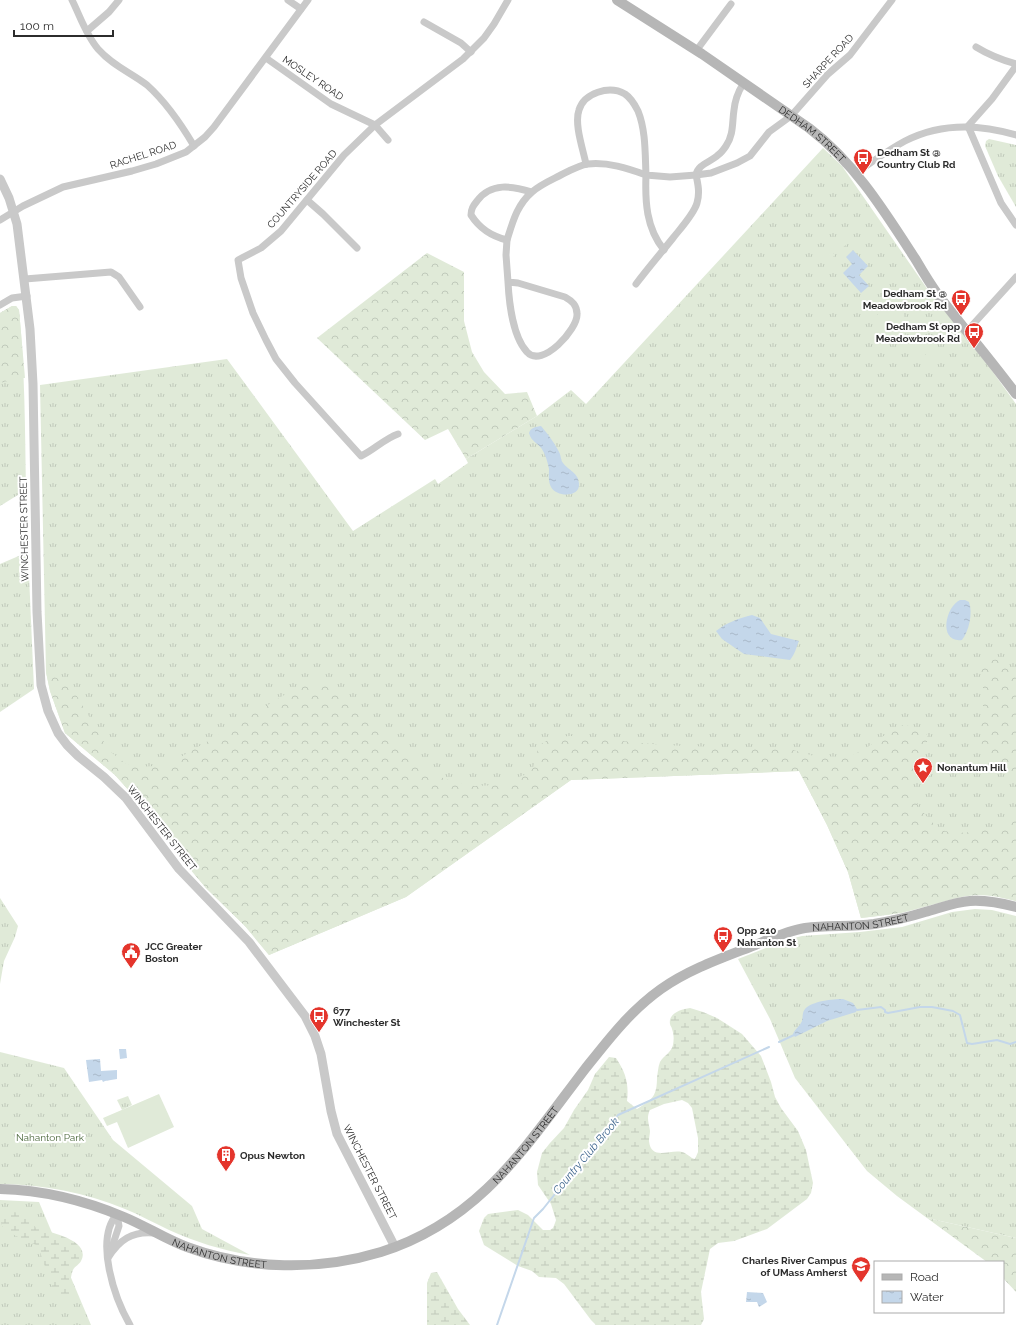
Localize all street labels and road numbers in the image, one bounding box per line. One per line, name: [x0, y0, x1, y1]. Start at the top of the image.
street label: SHARPE ROAD: [800, 32, 856, 90]
street label: MOSLEY ROAD: [281, 54, 345, 102]
street label: DEDHAM STREET: [777, 103, 848, 164]
street label: RACHEL ROAD: [108, 139, 178, 171]
street label: COUNTRYSIDE ROAD: [265, 148, 339, 230]
street label: WINCHESTER STREET: [18, 476, 30, 582]
street label: WINCHESTER STREET: [125, 783, 199, 873]
street label: NAHANTON STREET: [812, 911, 910, 933]
street label: NAHANTON STREET: [490, 1104, 561, 1186]
street label: WINCHESTER STREET: [341, 1123, 399, 1221]
street label: NAHANTON STREET: [171, 1236, 267, 1270]

